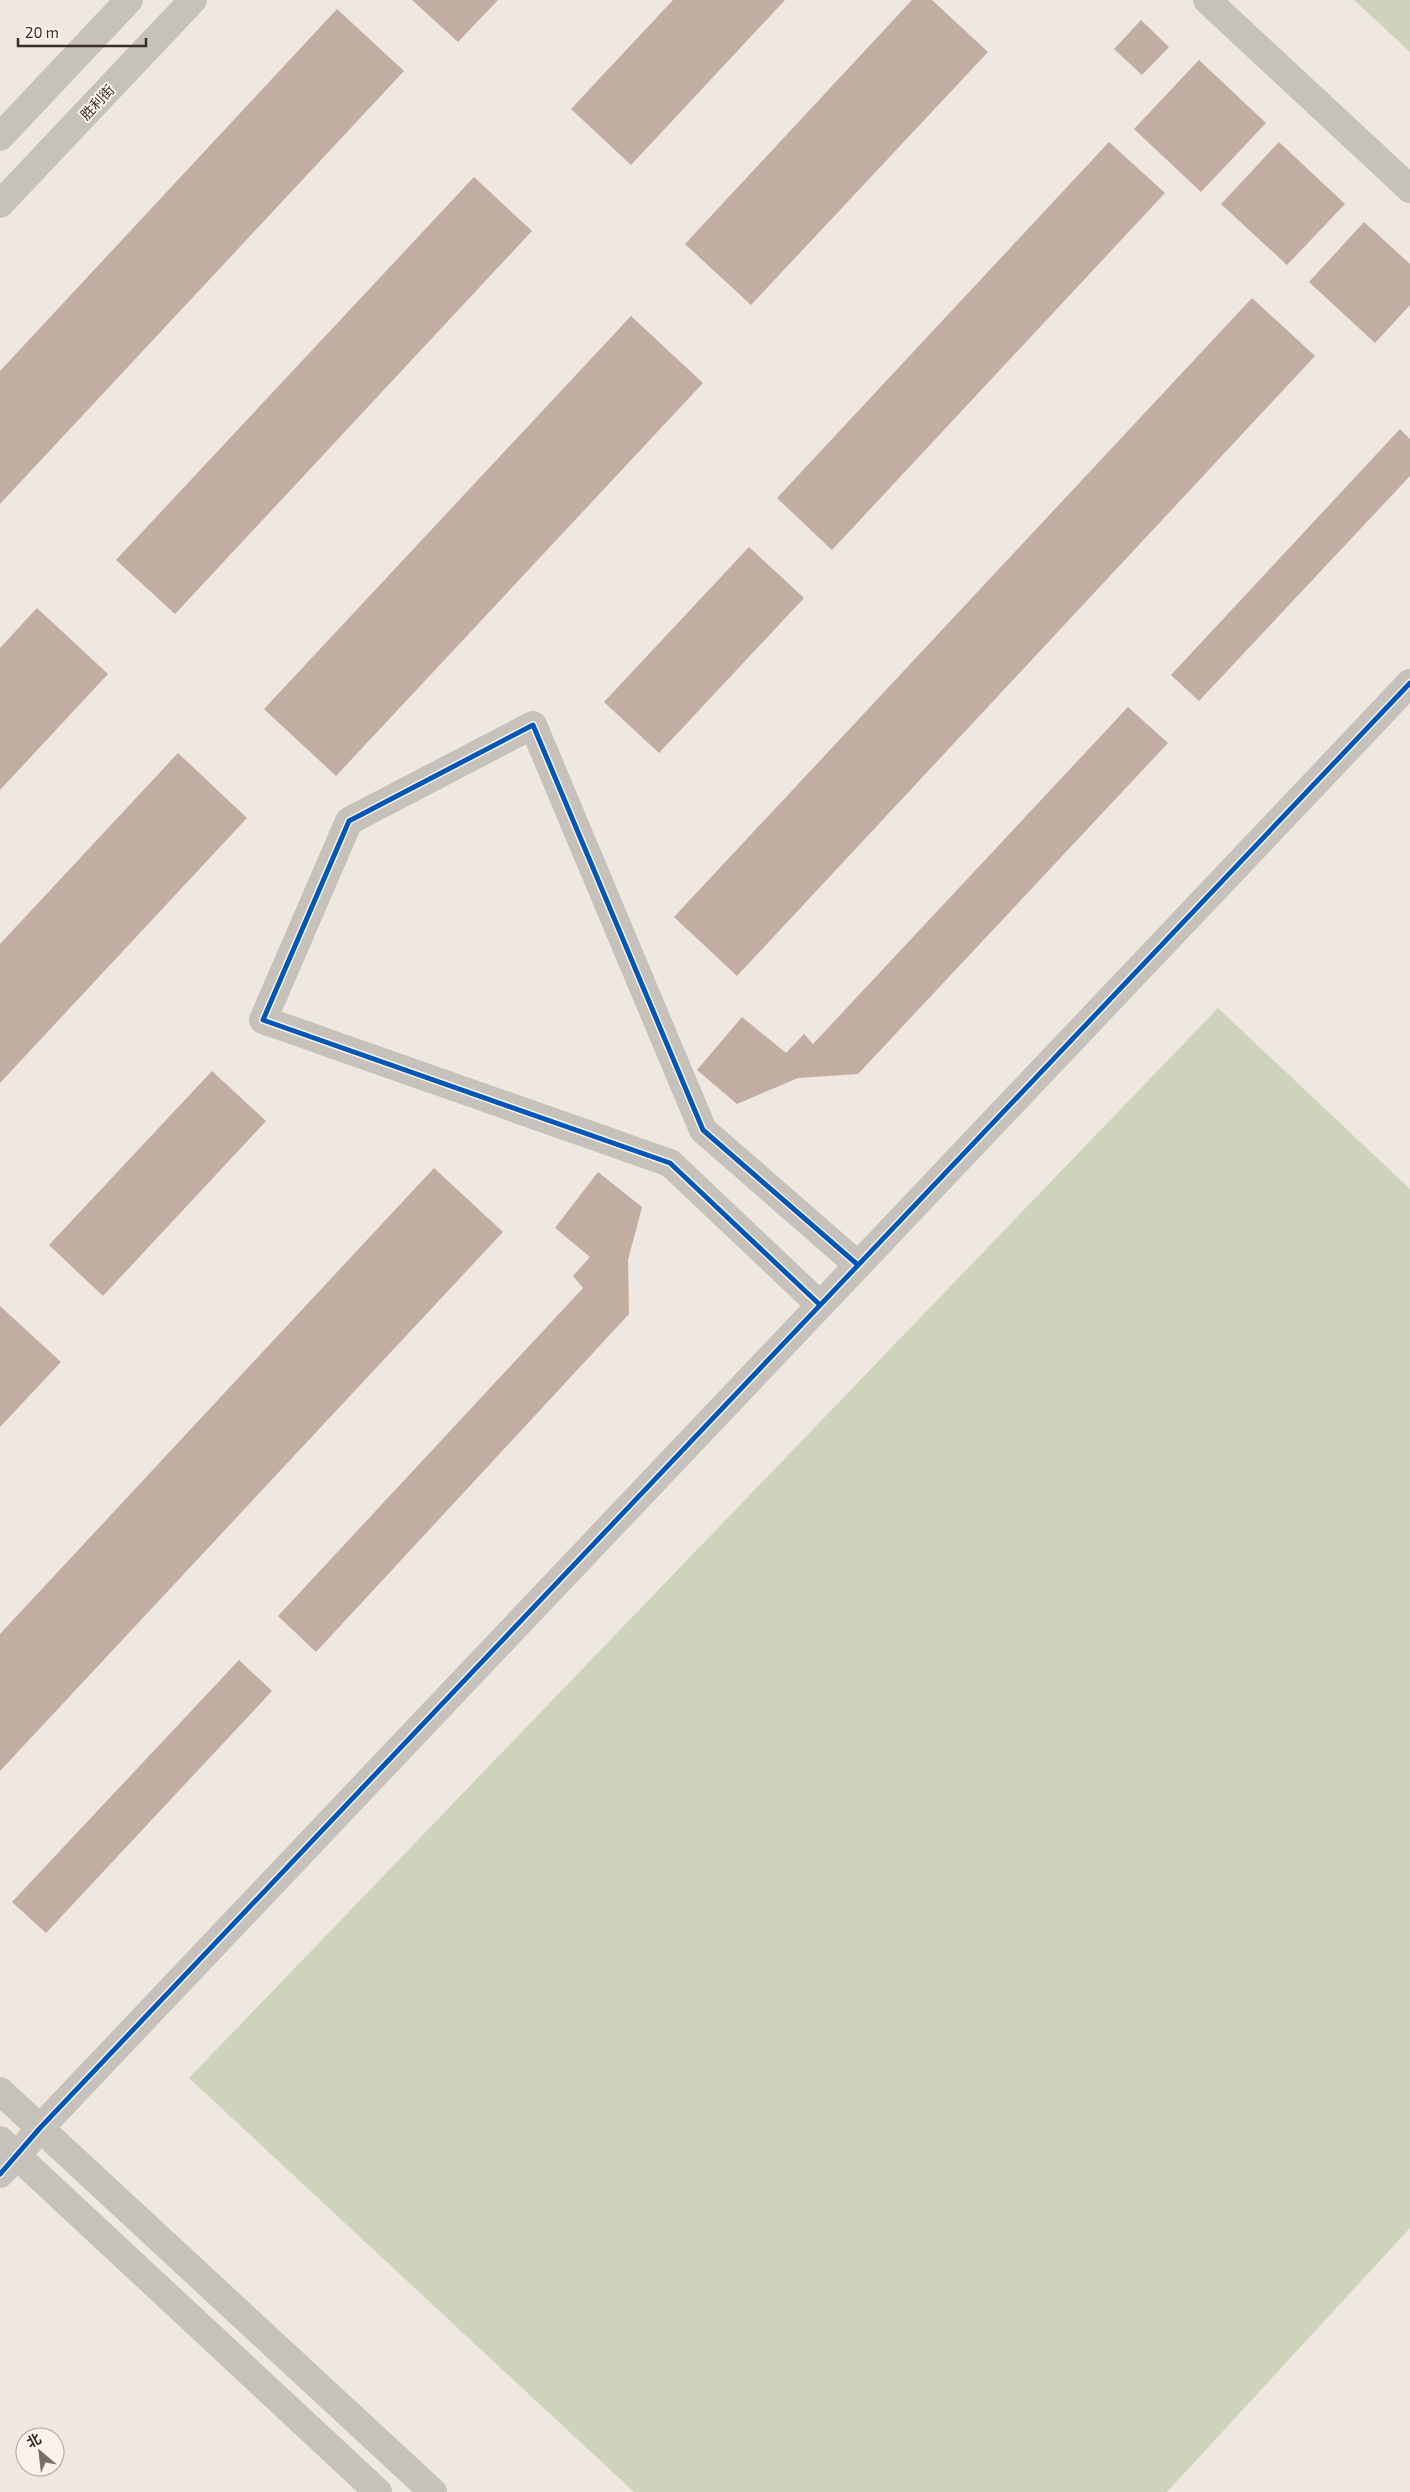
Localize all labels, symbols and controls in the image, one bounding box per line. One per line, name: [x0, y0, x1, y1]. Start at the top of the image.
scale bar: [18, 15, 145, 47]
text: 20 m: [25, 23, 59, 41]
street label: 胜利街: [76, 81, 118, 123]
north arrow: [15, 2427, 65, 2477]
text: 北: [23, 2429, 44, 2451]

